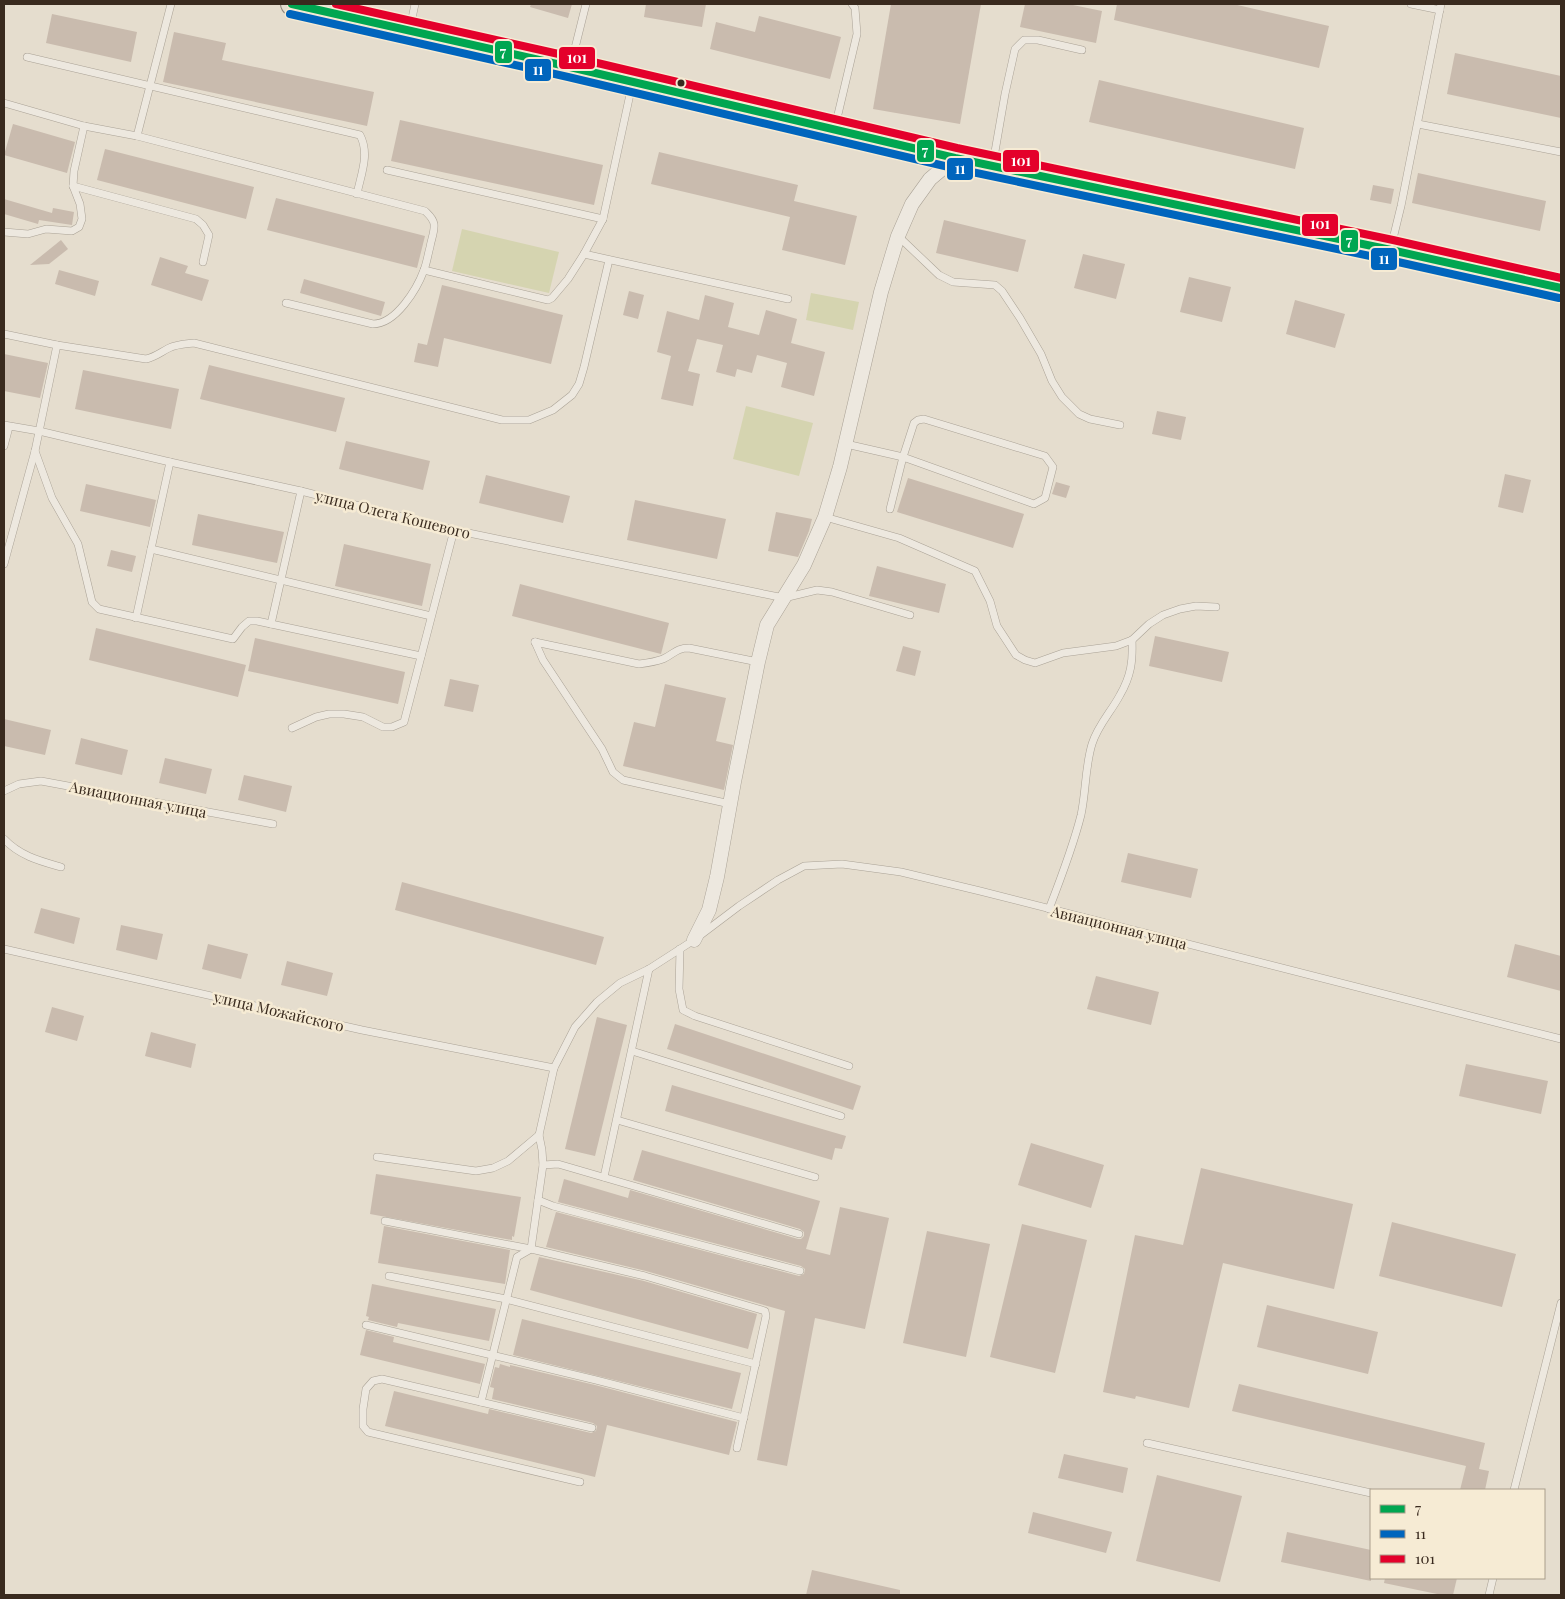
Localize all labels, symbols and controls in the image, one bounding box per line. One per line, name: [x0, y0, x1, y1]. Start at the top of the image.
line badge: 7: [494, 40, 513, 64]
text: 7: [500, 42, 507, 61]
line badge: 101: [558, 46, 596, 70]
text: 101: [567, 48, 587, 67]
line badge: 11: [524, 58, 552, 82]
text: 11: [533, 60, 543, 79]
unlabelled marker: [676, 78, 686, 88]
line badge: 7: [916, 139, 935, 163]
text: 7: [922, 141, 929, 160]
line badge: 101: [1002, 149, 1040, 173]
text: 101: [1011, 151, 1031, 170]
line badge: 11: [946, 157, 974, 181]
text: 11: [955, 159, 965, 178]
line badge: 101: [1301, 213, 1339, 237]
text: 101: [1310, 214, 1330, 233]
line badge: 7: [1340, 229, 1359, 253]
text: 7: [1346, 231, 1353, 250]
line badge: 11: [1370, 247, 1398, 271]
text: 11: [1379, 249, 1389, 268]
street label: улица Олега Кошевого: [312, 485, 473, 543]
street label: Авиационная улица: [67, 776, 209, 822]
street label: Авиационная улица: [1048, 900, 1190, 954]
street label: улица Можайского: [211, 986, 346, 1036]
legend: [1370, 1489, 1545, 1579]
text: 7: [1415, 1498, 1421, 1518]
text: 11: [1415, 1523, 1427, 1543]
text: 101: [1415, 1548, 1436, 1568]

